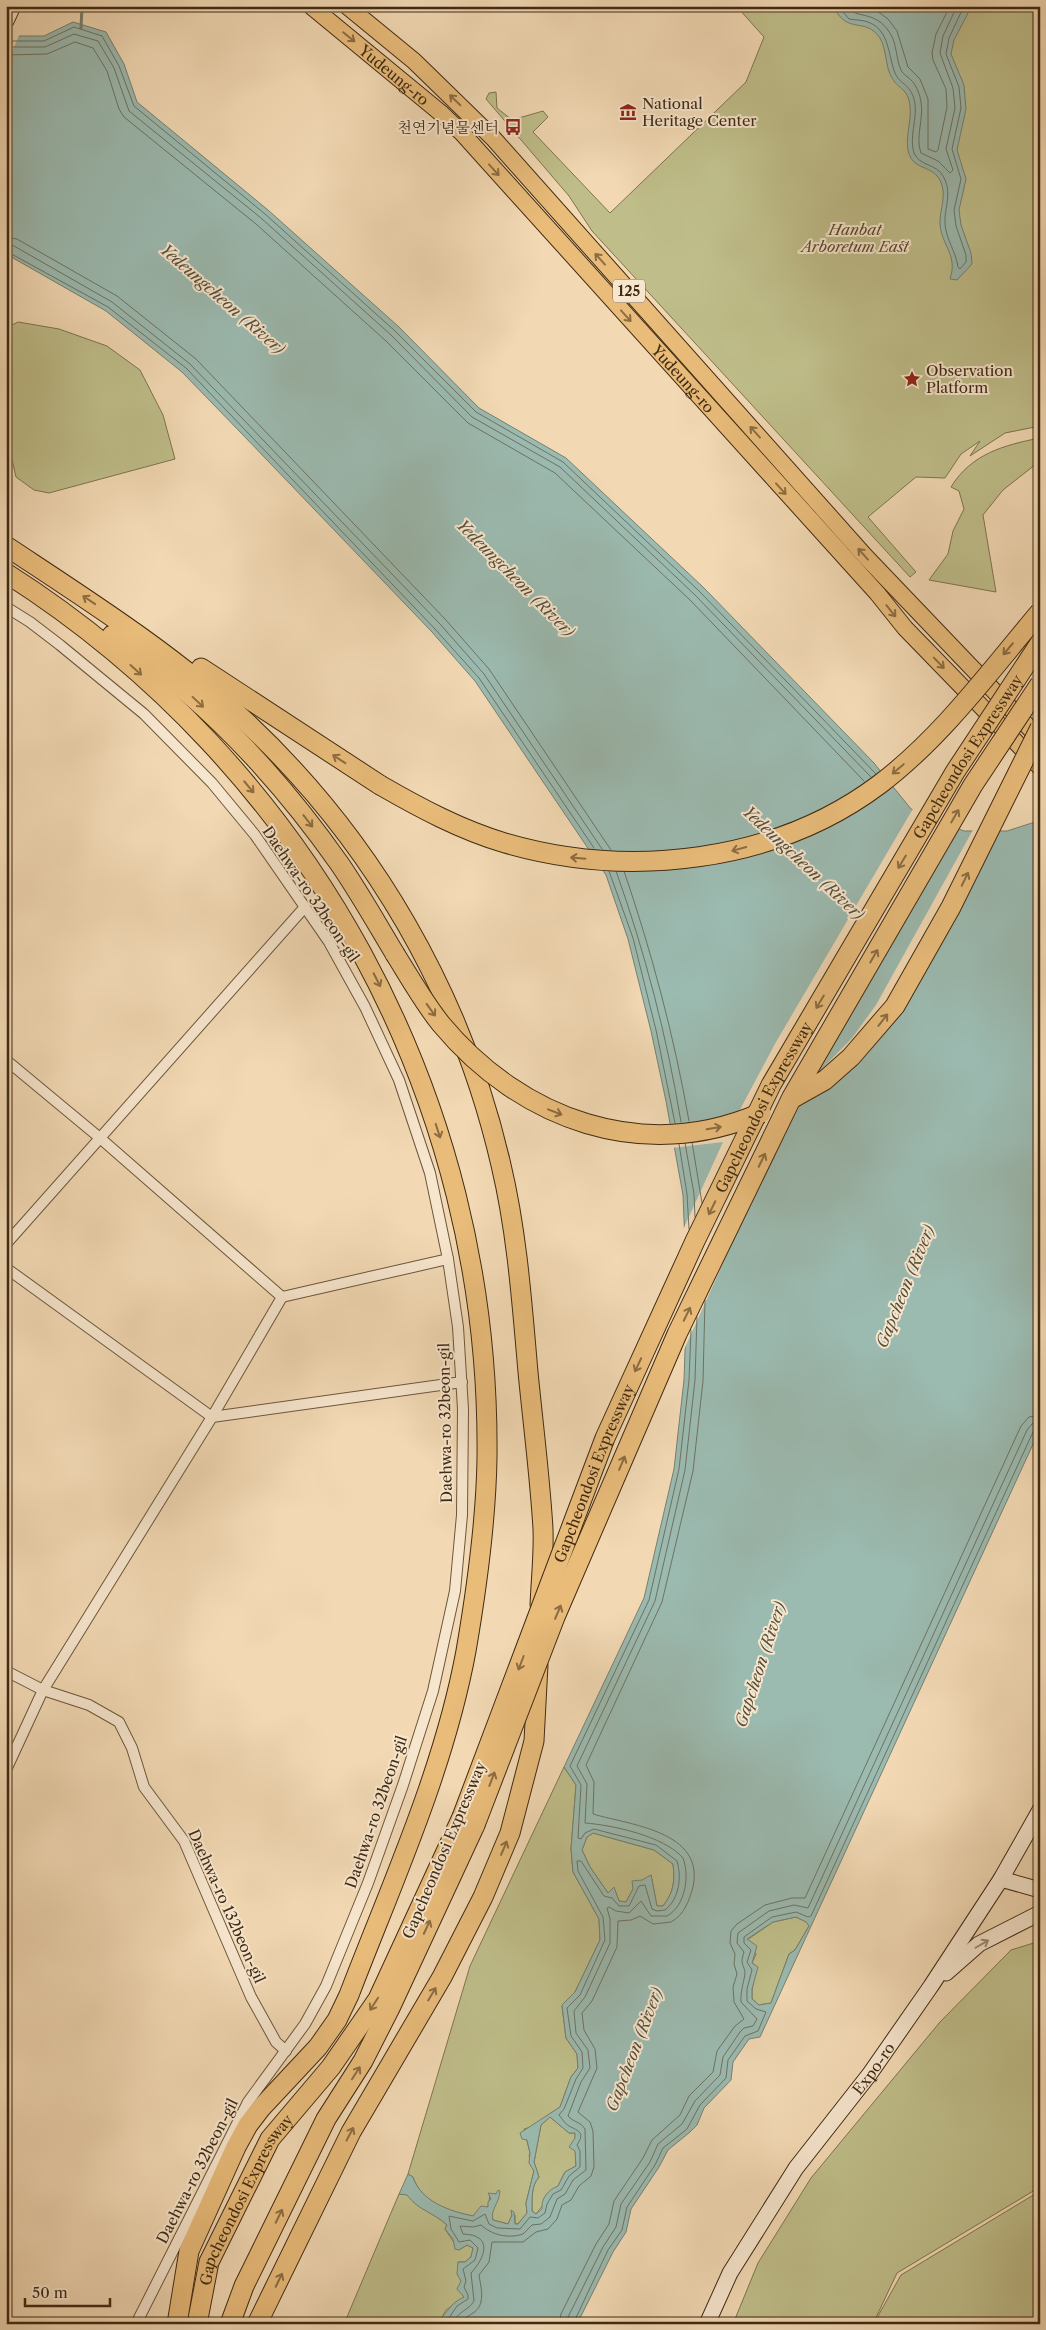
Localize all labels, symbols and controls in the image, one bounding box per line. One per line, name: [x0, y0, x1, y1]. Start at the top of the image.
one-way arrow: [342, 32, 355, 43]
street label: Yudeung-ro: [355, 40, 433, 109]
one-way arrow: [449, 94, 461, 106]
place label: National Heritage Center: [642, 94, 757, 130]
museum icon: National Heritage Center: [618, 102, 638, 122]
bus stop icon: 천연기념물센터: [503, 117, 523, 137]
place label: 천연기념물센터: [398, 118, 499, 137]
one-way arrow: [488, 163, 500, 176]
park label: Hanbat Arboretum East: [799, 220, 910, 256]
water label: Yedeungcheon (River): [156, 239, 290, 359]
one-way arrow: [594, 252, 606, 265]
road number: 125: [613, 280, 645, 302]
one-way arrow: [620, 310, 632, 323]
street label: Yudeung-ro: [647, 340, 719, 416]
place label: Observation Platform: [926, 361, 1013, 397]
place icon: Observation Platform: [902, 369, 922, 389]
one-way arrow: [749, 426, 761, 439]
one-way arrow: [775, 483, 787, 496]
water label: Yedeungcheon (River): [453, 515, 579, 641]
one-way arrow: [857, 547, 869, 560]
one-way arrow: [82, 595, 96, 605]
one-way arrow: [886, 604, 897, 617]
one-way arrow: [1003, 643, 1014, 656]
one-way arrow: [933, 656, 945, 669]
one-way arrow: [130, 665, 143, 676]
street label: Gapcheondosi Expressway: [908, 670, 1027, 842]
one-way arrow: [192, 696, 205, 708]
one-way arrow: [332, 754, 346, 764]
one-way arrow: [892, 763, 905, 774]
one-way arrow: [244, 780, 255, 793]
water label: Yedeungcheon (River): [739, 801, 869, 925]
one-way arrow: [950, 809, 960, 823]
one-way arrow: [303, 815, 314, 828]
street label: Daehwa-ro 32beon-gil: [258, 822, 364, 966]
one-way arrow: [731, 844, 747, 854]
one-way arrow: [570, 853, 586, 862]
one-way arrow: [897, 855, 907, 869]
one-way arrow: [960, 872, 970, 887]
one-way arrow: [869, 950, 879, 964]
one-way arrow: [372, 973, 382, 988]
one-way arrow: [814, 995, 824, 1009]
one-way arrow: [426, 1003, 436, 1017]
one-way arrow: [878, 1014, 889, 1027]
street label: Gapcheondosi Expressway: [711, 1017, 816, 1196]
one-way arrow: [547, 1108, 562, 1117]
one-way arrow: [434, 1122, 443, 1138]
one-way arrow: [705, 1123, 721, 1133]
one-way arrow: [758, 1153, 767, 1168]
one-way arrow: [706, 1200, 716, 1215]
water label: Gapcheon (River): [871, 1221, 939, 1351]
one-way arrow: [682, 1306, 692, 1321]
street label: Daehwa-ro 32beon-gil: [434, 1342, 456, 1503]
one-way arrow: [633, 1357, 643, 1372]
street label: Gapcheondosi Expressway: [549, 1380, 638, 1565]
one-way arrow: [618, 1456, 628, 1471]
water label: Gapcheon (River): [730, 1598, 790, 1730]
one-way arrow: [553, 1605, 563, 1620]
one-way arrow: [515, 1655, 524, 1670]
street label: Daehwa-ro 32beon-gil: [341, 1733, 411, 1891]
street label: Gapcheondosi Expressway: [398, 1758, 490, 1941]
one-way arrow: [488, 1772, 497, 1788]
street label: Daehwa-ro 132beon-gil: [184, 1826, 270, 1986]
one-way arrow: [499, 1841, 509, 1856]
one-way arrow: [423, 1920, 433, 1935]
one-way arrow: [974, 1938, 988, 1948]
water label: Gapcheon (River): [601, 1984, 667, 2114]
one-way arrow: [427, 1987, 437, 2001]
one-way arrow: [369, 1996, 379, 2010]
street label: Expo-ro: [848, 2039, 898, 2098]
one-way arrow: [350, 2066, 361, 2080]
street label: Daehwa-ro 32beon-gil: [152, 2095, 242, 2247]
street label: Gapcheondosi Expressway: [195, 2110, 297, 2287]
one-way arrow: [346, 2127, 356, 2142]
one-way arrow: [275, 2209, 284, 2224]
one-way arrow: [275, 2273, 284, 2288]
scale bar: [25, 2275, 110, 2307]
text: 50 m: [32, 2283, 68, 2302]

